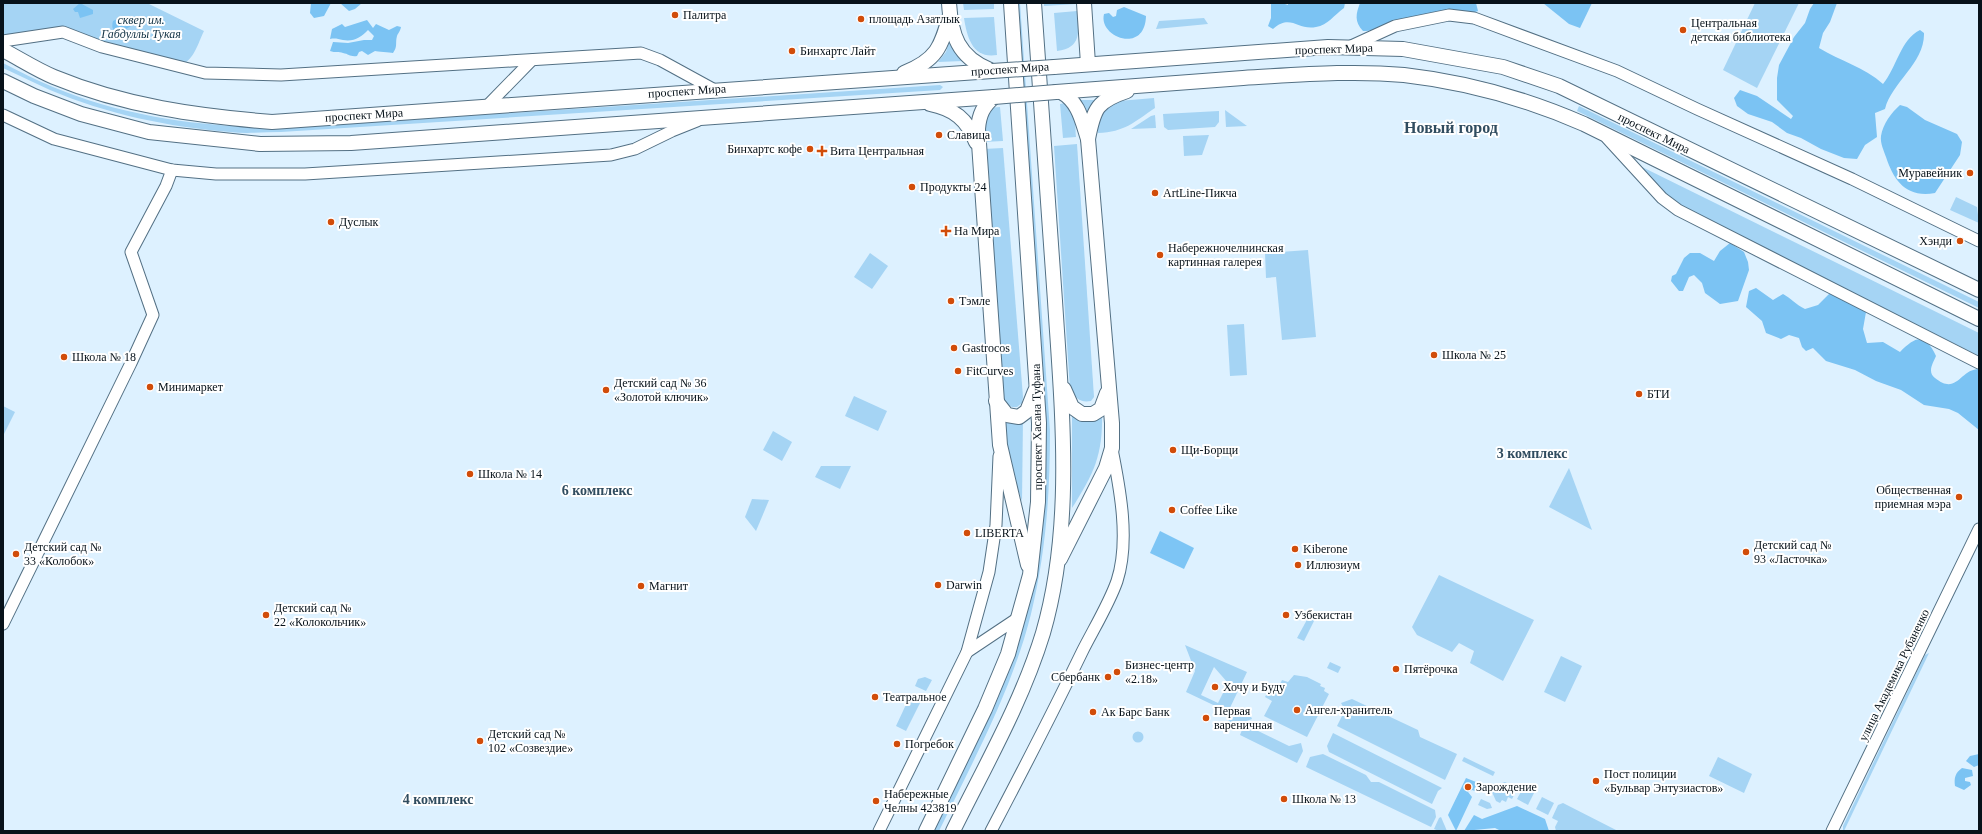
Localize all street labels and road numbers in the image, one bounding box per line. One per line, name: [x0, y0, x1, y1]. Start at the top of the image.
street label: проспект Мира: [1295, 41, 1374, 57]
street label: проспект Мира: [971, 59, 1050, 79]
street label: проспект Мира: [648, 81, 727, 101]
street label: проспект Мира: [325, 105, 404, 125]
street label: проспект Мира: [1616, 110, 1693, 157]
street label: проспект Хасана Туфана: [1029, 363, 1045, 490]
street label: улица Академика Рубаненко: [1856, 607, 1932, 743]

